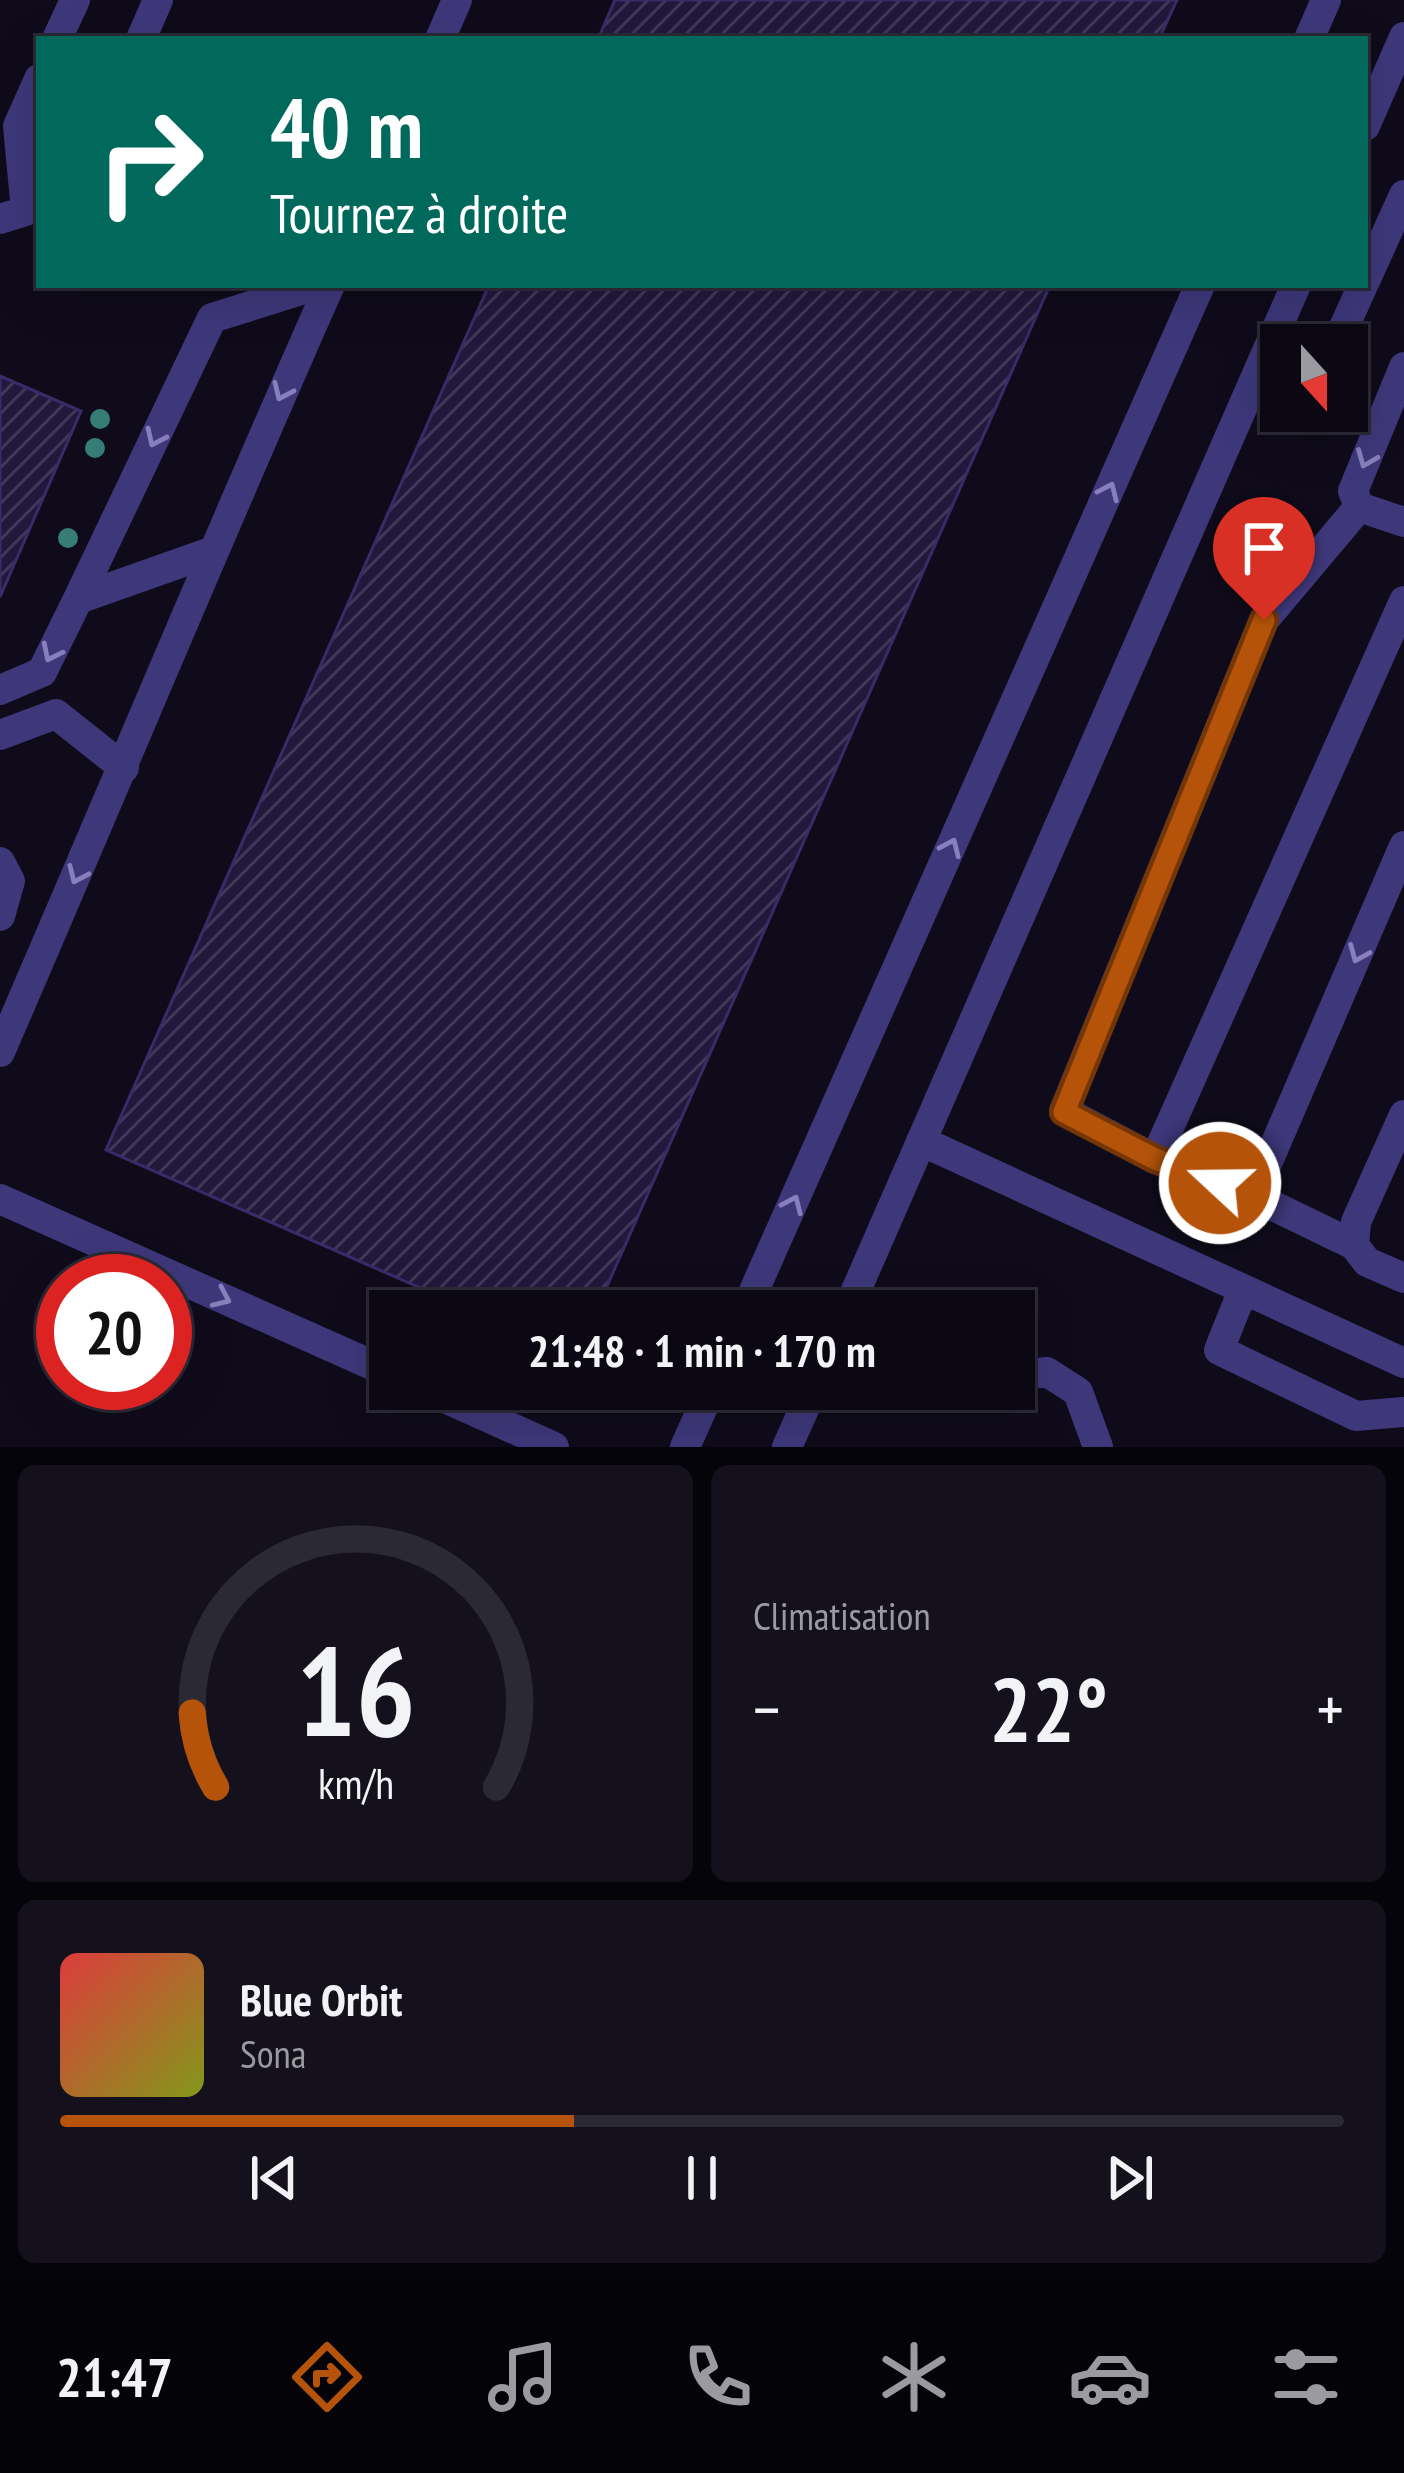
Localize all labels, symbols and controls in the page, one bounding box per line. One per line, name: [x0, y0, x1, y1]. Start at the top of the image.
text: 40 m: [270, 72, 423, 181]
icon: right: [72, 84, 228, 240]
text: Tournez à droite: [270, 178, 568, 248]
north arrow: [1260, 324, 1368, 432]
map controls: [1260, 324, 1368, 432]
one-way arrow: [273, 380, 297, 401]
one-way arrow: [146, 426, 169, 447]
one-way arrow: [1356, 447, 1381, 468]
one-way arrow: [1094, 482, 1118, 503]
pin: [1213, 497, 1315, 620]
icon: arrive: [1231, 515, 1297, 581]
one-way arrow: [42, 641, 66, 662]
one-way arrow: [936, 838, 960, 860]
one-way arrow: [67, 863, 91, 885]
one-way arrow: [1348, 941, 1372, 963]
position arrow: [1157, 1120, 1283, 1246]
one-way arrow: [778, 1195, 802, 1216]
speed limit sign: 20: [36, 1254, 192, 1410]
one-way arrow: [210, 1283, 231, 1307]
text: 21:48 · 1 min · 170 m: [528, 1321, 876, 1379]
text: Climatisation: [753, 1590, 931, 1641]
text: 16: [296, 1609, 415, 1770]
text: 22°: [989, 1650, 1108, 1767]
text: −: [753, 1666, 780, 1751]
text: +: [1317, 1666, 1344, 1751]
text: km/h: [317, 1754, 394, 1810]
text: Blue Orbit: [240, 1970, 402, 2028]
text: Sona: [240, 2028, 306, 2079]
icon: previous: [241, 2145, 307, 2211]
icon: pause: [669, 2145, 735, 2211]
icon: next: [1097, 2145, 1163, 2211]
icon: directions: [285, 2335, 369, 2419]
icon: music: [481, 2335, 565, 2419]
icon: phone: [676, 2335, 760, 2419]
icon: climate: [872, 2335, 956, 2419]
icon: car: [1068, 2335, 1152, 2419]
icon: filters: [1264, 2335, 1348, 2419]
text: 21:47: [56, 2342, 173, 2412]

